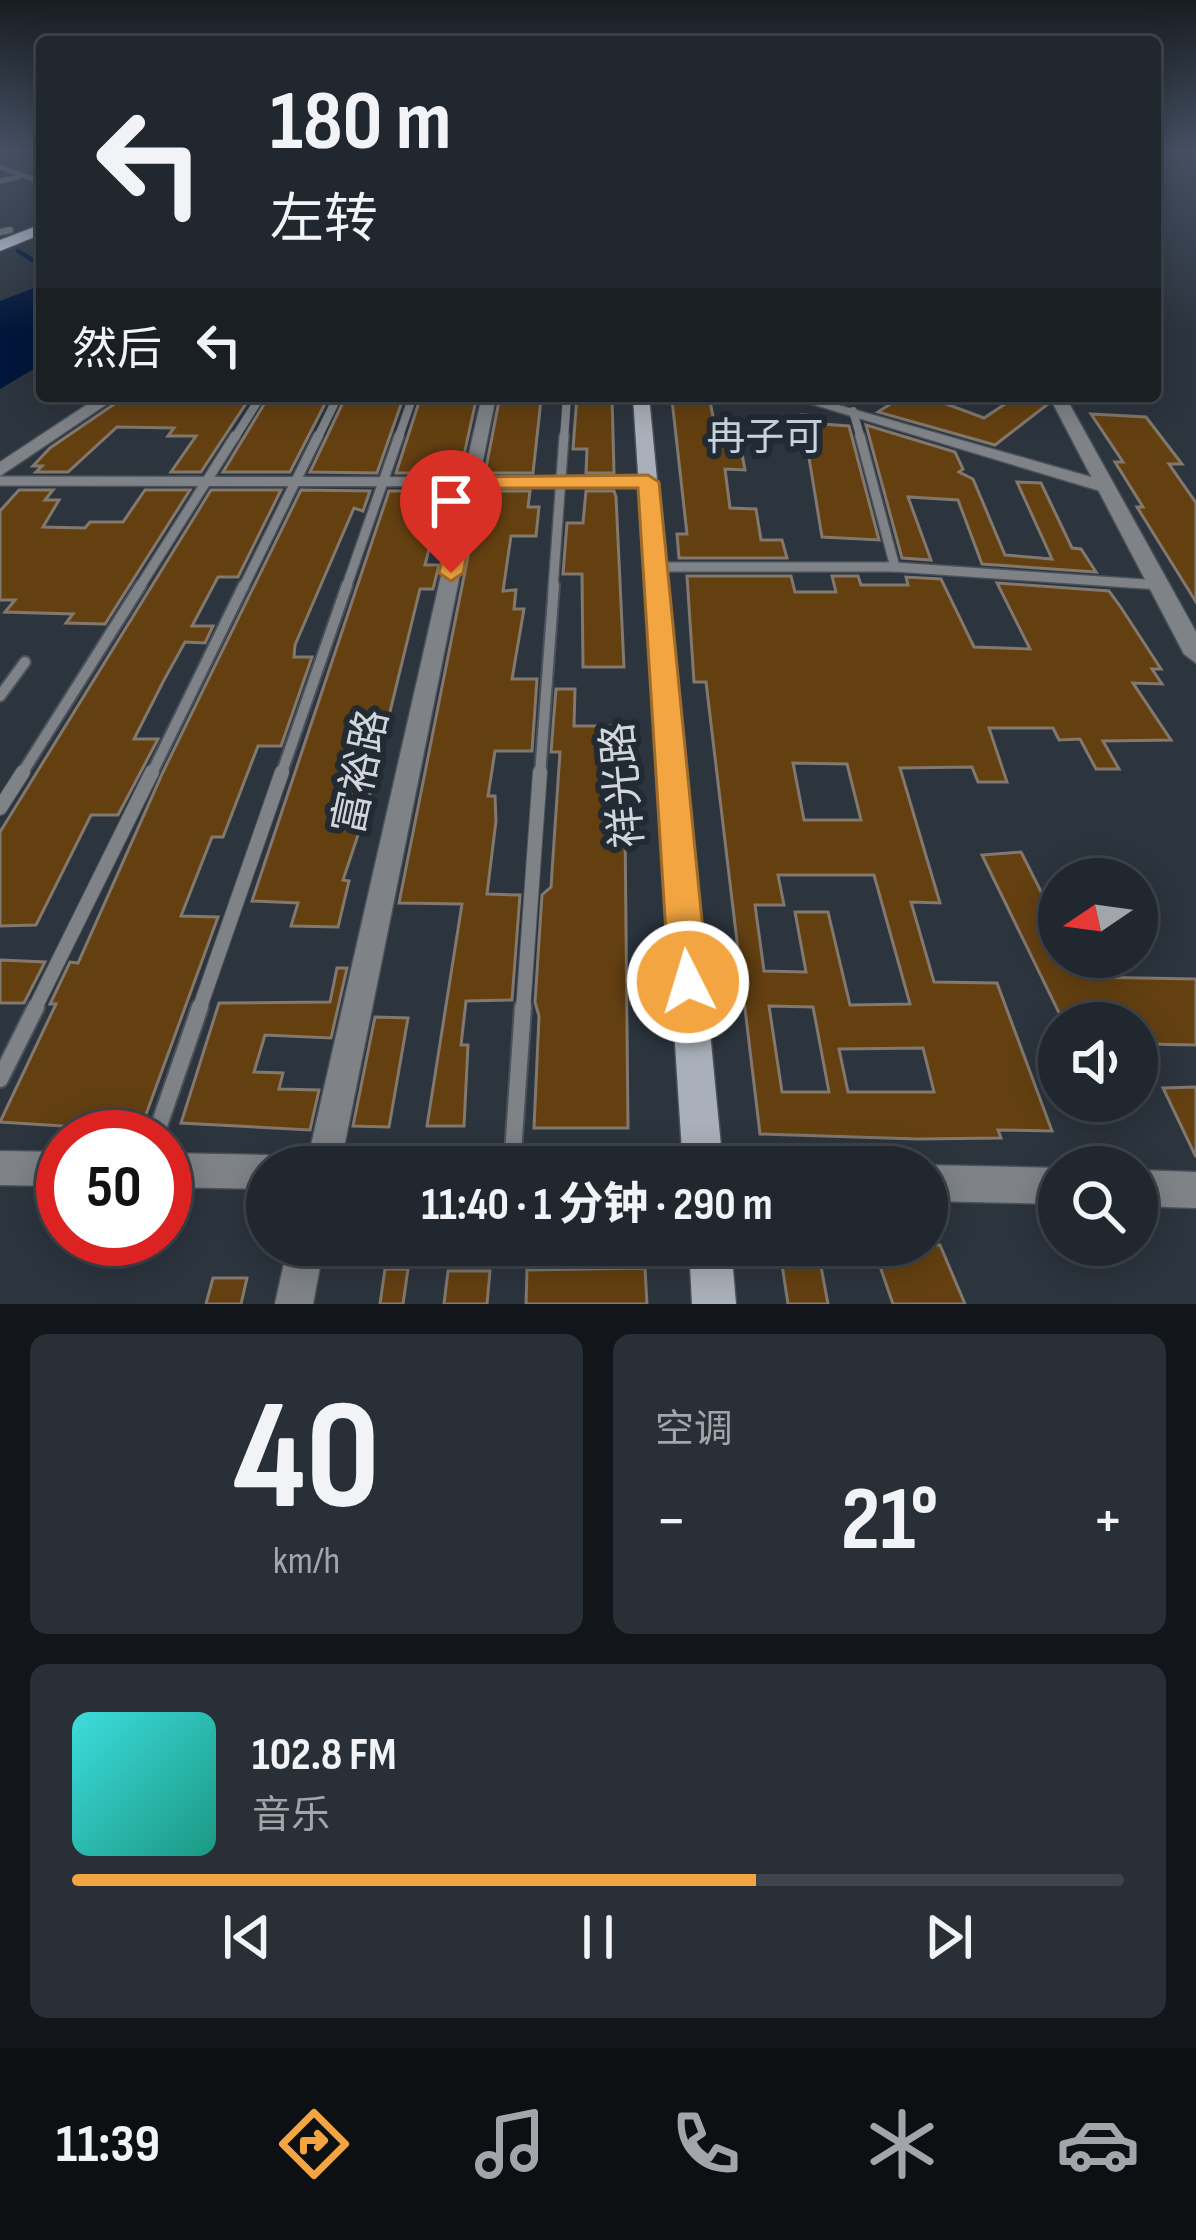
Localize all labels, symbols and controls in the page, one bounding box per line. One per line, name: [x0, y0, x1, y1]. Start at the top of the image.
text: 180 m: [270, 72, 451, 173]
icon: left: [72, 84, 228, 240]
text: 左转: [270, 188, 378, 253]
icon: left: [186, 312, 252, 378]
text: 然后: [72, 323, 162, 378]
district label: 冉子可: [706, 415, 824, 462]
pin: [400, 450, 502, 573]
icon: arrive: [418, 468, 484, 534]
street label: 富裕路: [324, 705, 400, 839]
street label: 祥光路: [593, 720, 655, 850]
north arrow: [1038, 858, 1158, 978]
map controls: [1038, 858, 1158, 1266]
position arrow: [625, 919, 751, 1045]
button: sound: [1038, 1002, 1158, 1122]
speed limit sign: 50: [36, 1110, 192, 1266]
button: search: [1038, 1146, 1158, 1266]
text: 11:40 · 1 分钟 · 290 m: [421, 1178, 773, 1233]
text: 40: [233, 1366, 380, 1553]
text: 空调: [655, 1407, 733, 1454]
text: 21°: [841, 1467, 938, 1575]
text: −: [655, 1482, 687, 1561]
text: +: [1092, 1482, 1124, 1561]
text: km/h: [273, 1538, 340, 1585]
text: 102.8 FM: [252, 1728, 396, 1783]
text: 音乐: [252, 1793, 330, 1840]
icon: previous: [214, 1904, 280, 1970]
icon: pause: [565, 1904, 631, 1970]
icon: next: [916, 1904, 982, 1970]
icon: directions: [272, 2102, 356, 2186]
icon: music: [468, 2102, 552, 2186]
icon: phone: [664, 2102, 748, 2186]
icon: climate: [860, 2102, 944, 2186]
icon: car: [1056, 2102, 1140, 2186]
text: 11:39: [56, 2112, 160, 2177]

